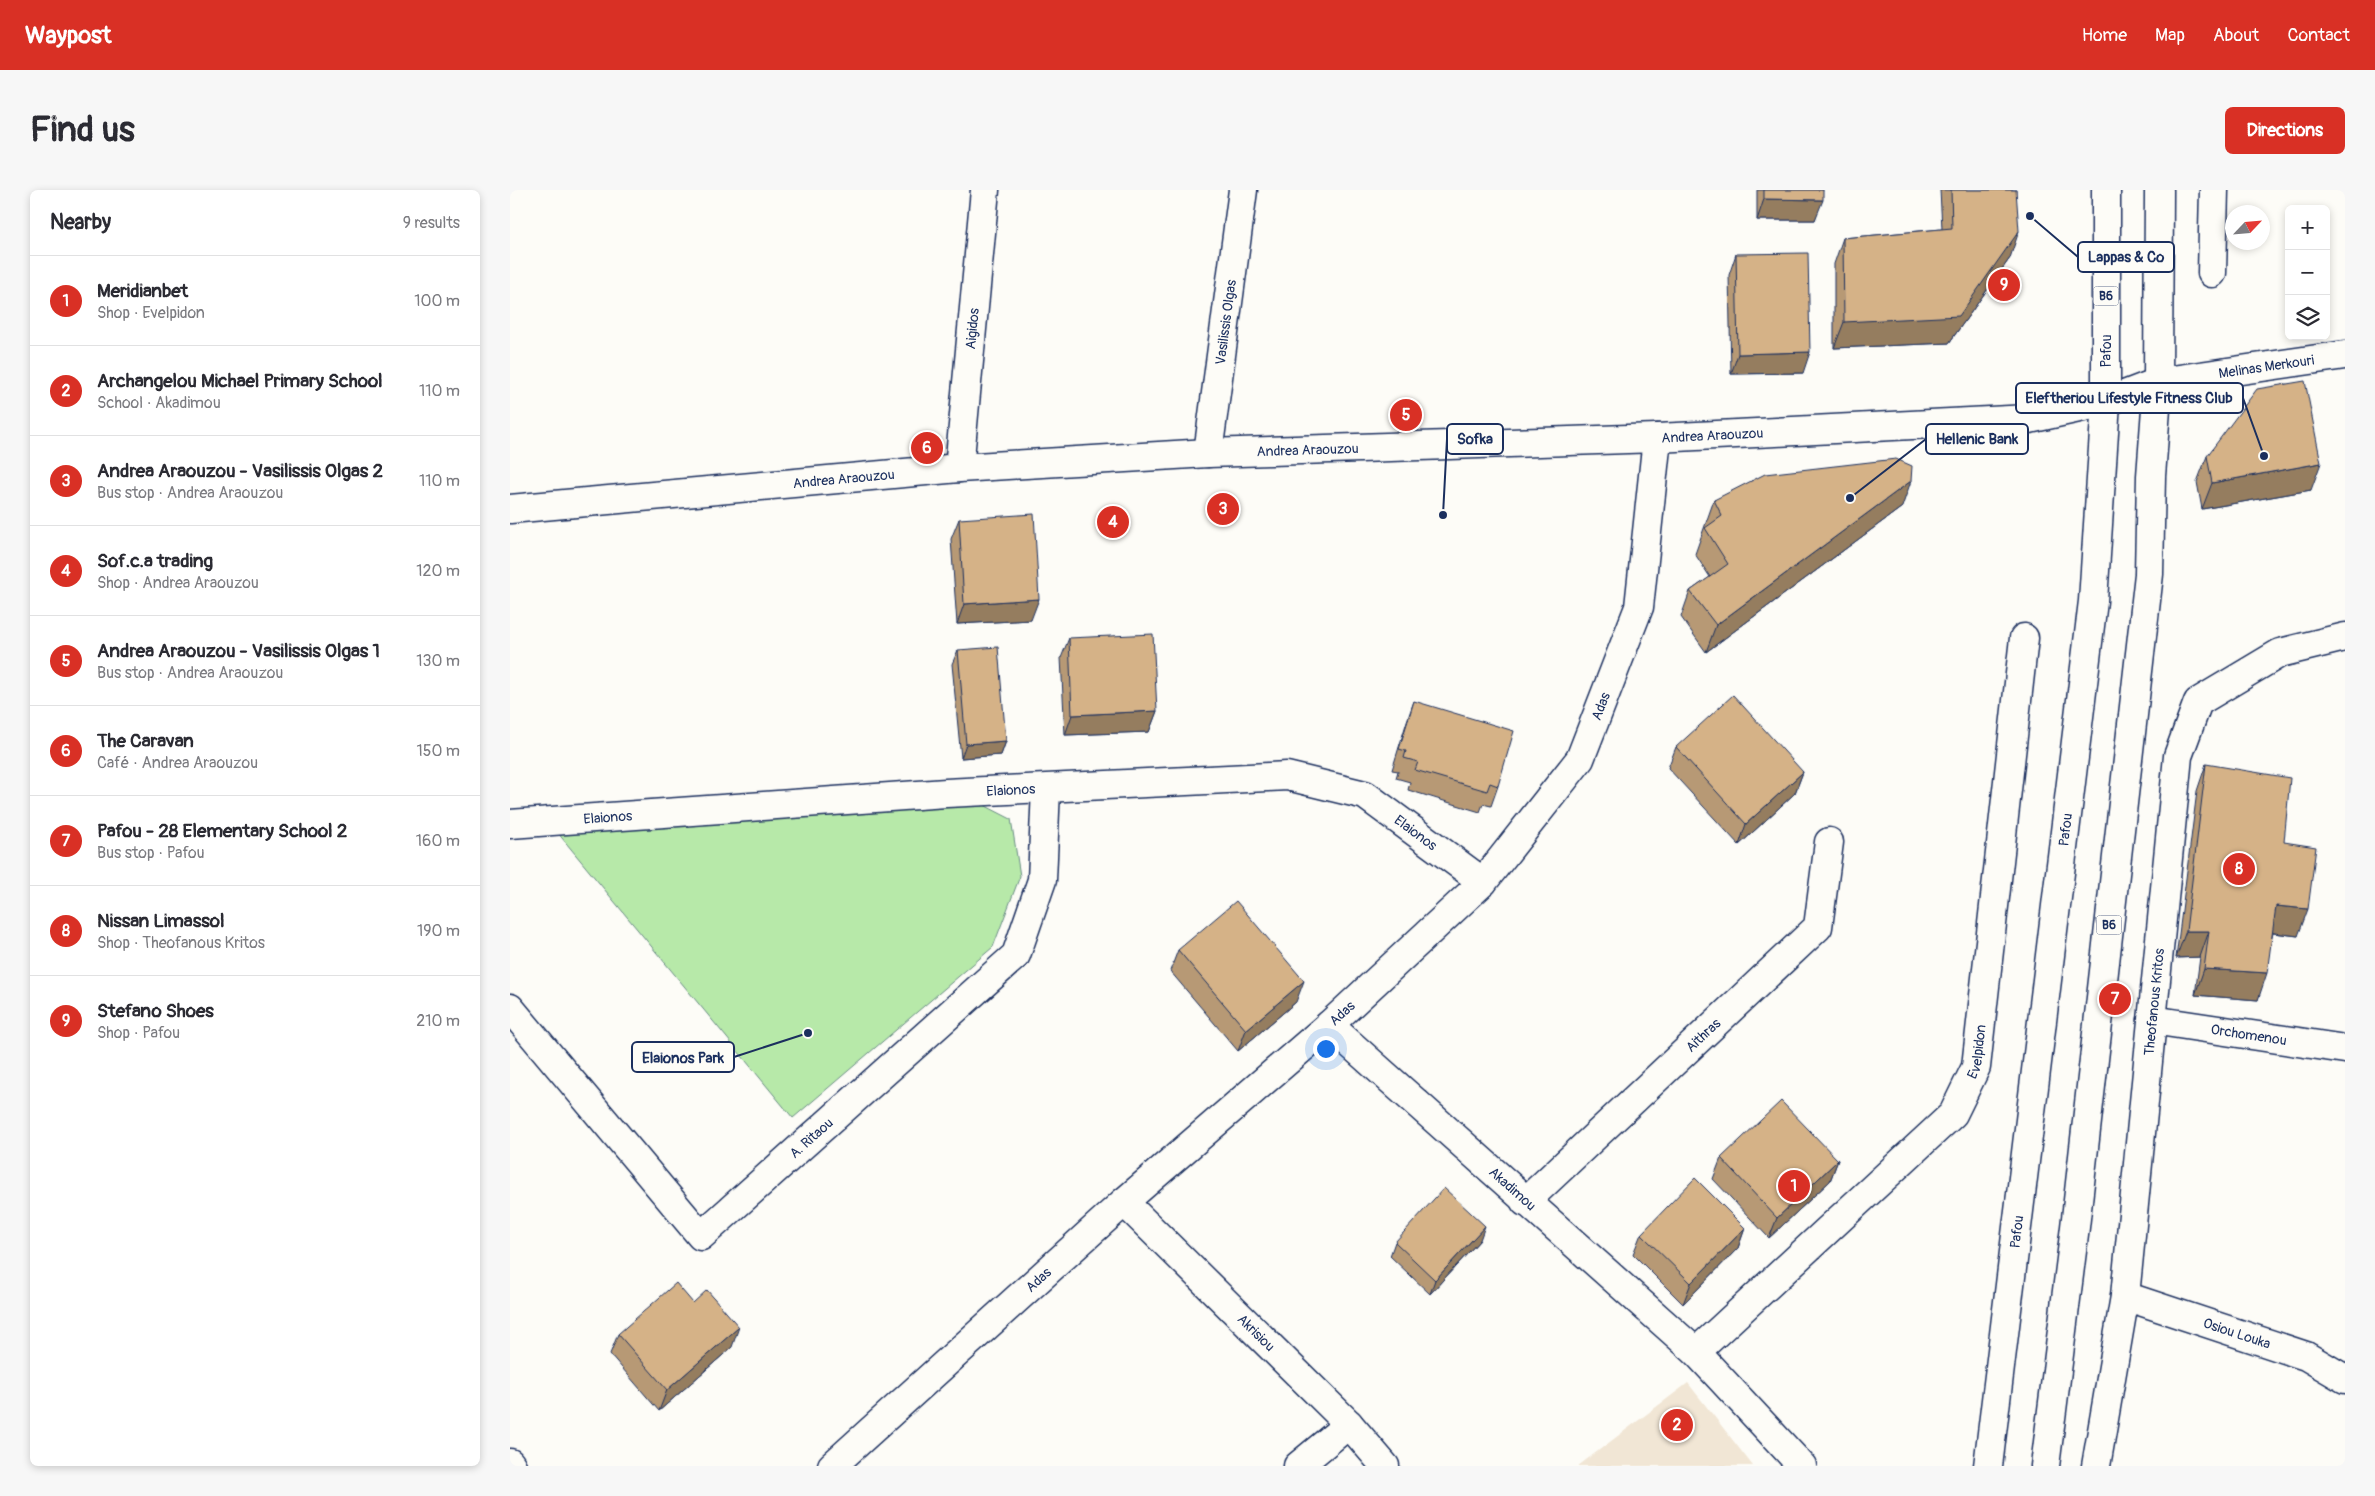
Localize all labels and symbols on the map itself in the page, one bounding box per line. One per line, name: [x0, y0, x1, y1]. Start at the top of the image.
north arrow: [2225, 205, 2270, 250]
callout: Lappas & Co: [2078, 242, 2174, 272]
text: Lappas & Co: [2088, 248, 2164, 267]
pin: 9: [1988, 266, 2020, 304]
street label: Vasilissis Olgas: [1212, 278, 1240, 366]
road number: B6: [2094, 286, 2118, 305]
street label: Aigidos: [962, 306, 983, 350]
street label: Pafou: [2098, 334, 2115, 368]
street label: Melinas Merkouri: [2217, 351, 2316, 382]
callout: Eleftheriou Lifestyle Fitness Club: [2016, 383, 2243, 413]
text: Eleftheriou Lifestyle Fitness Club: [2025, 389, 2233, 408]
pin: 5: [1390, 396, 1422, 434]
callout: Sofka: [1447, 424, 1503, 454]
callout: Hellenic Bank: [1926, 424, 2028, 454]
street label: Andrea Araouzou: [1661, 425, 1764, 447]
pin: 6: [911, 429, 943, 467]
text: Sofka: [1457, 430, 1493, 449]
text: Hellenic Bank: [1936, 430, 2019, 449]
street label: Andrea Araouzou: [1256, 440, 1359, 460]
street label: Andrea Araouzou: [792, 466, 895, 492]
pin: 3: [1207, 490, 1239, 528]
pin: 4: [1097, 503, 1129, 541]
street label: Adas: [1588, 689, 1614, 723]
street label: Elaionos: [986, 781, 1036, 800]
street label: Elaionos: [583, 807, 634, 828]
street label: Elaionos: [1391, 812, 1441, 855]
street label: Pafou: [2055, 812, 2076, 847]
pin: 8: [2223, 850, 2255, 888]
road number: B6: [2096, 916, 2122, 934]
street label: Theofanous Kritos: [2141, 947, 2168, 1056]
pin: 7: [2099, 980, 2131, 1018]
street label: Adas: [1326, 997, 1359, 1029]
street label: Aithras: [1682, 1014, 1725, 1056]
street label: Orchomenou: [2210, 1021, 2288, 1049]
street label: Evelpidon: [1964, 1023, 1990, 1082]
your location: [1313, 1036, 1339, 1062]
callout: Elaionos Park: [632, 1042, 734, 1072]
text: Elaionos Park: [642, 1049, 725, 1068]
street label: A. Ritaou: [786, 1114, 837, 1162]
street label: Akadimou: [1485, 1164, 1539, 1214]
pin: 1: [1778, 1167, 1810, 1205]
street label: Pafou: [2007, 1214, 2027, 1249]
street label: Adas: [1022, 1263, 1055, 1296]
street label: Akrisiou: [1234, 1311, 1278, 1355]
street label: Osiou Louka: [2201, 1315, 2273, 1353]
pin: 2: [1661, 1406, 1693, 1444]

